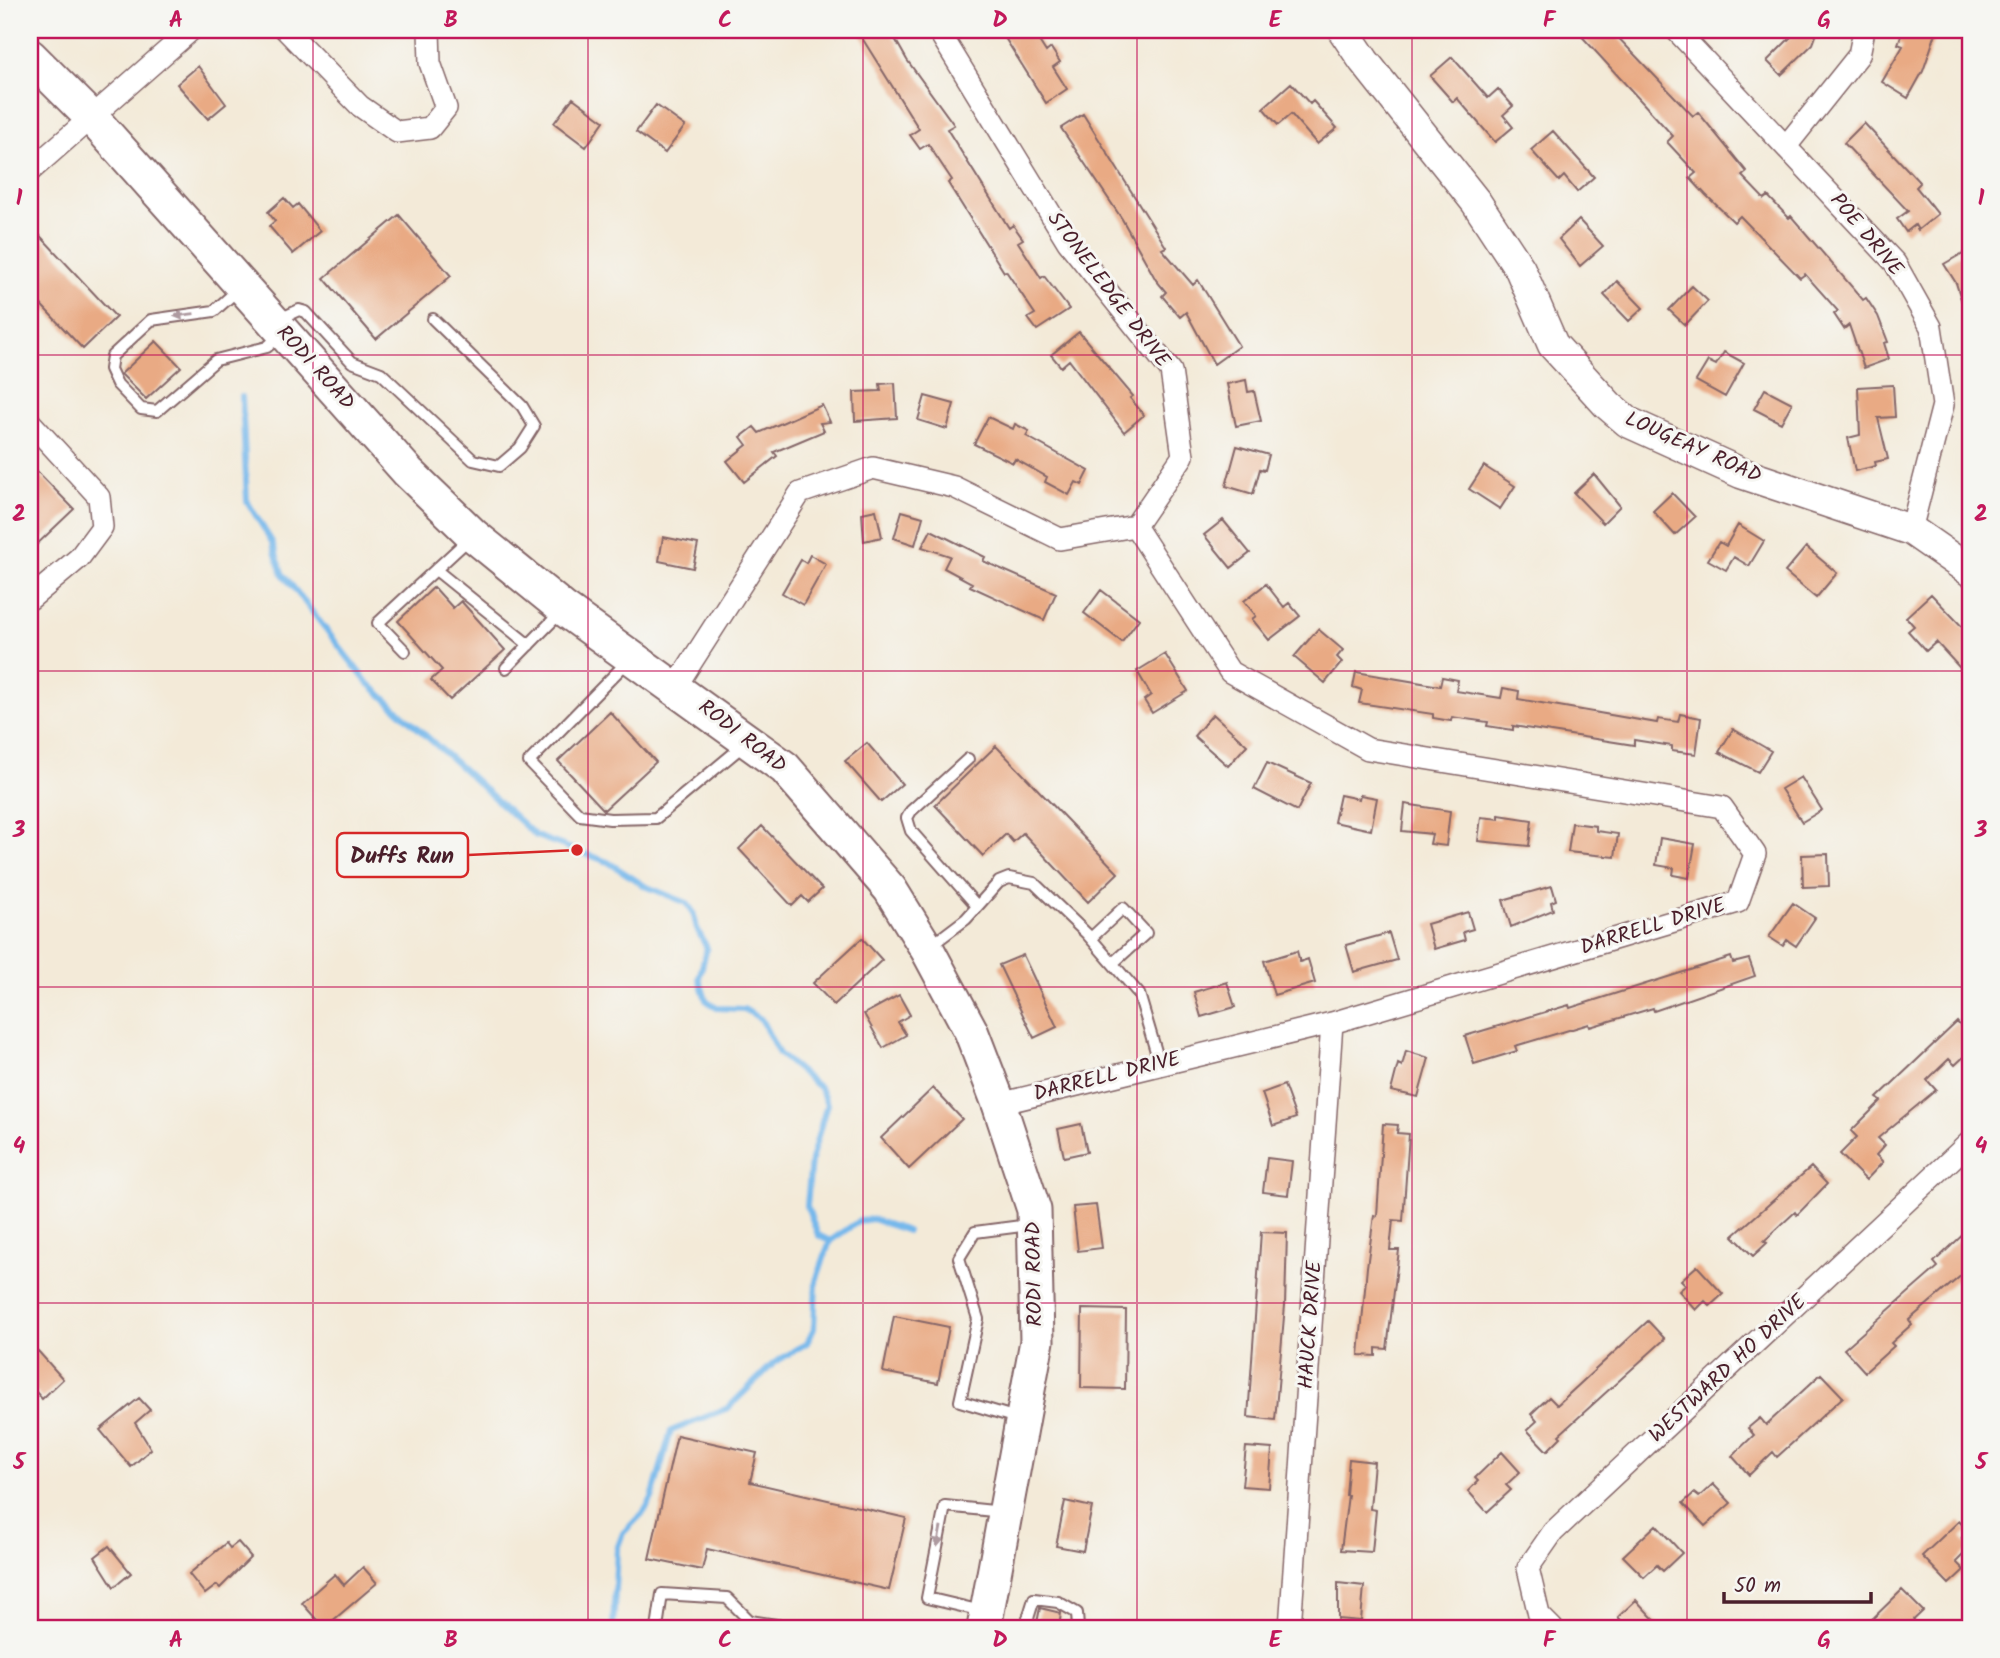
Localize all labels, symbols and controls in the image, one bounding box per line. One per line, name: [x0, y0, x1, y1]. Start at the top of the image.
text: A: [169, 3, 183, 39]
text: B: [444, 3, 458, 39]
text: C: [718, 3, 732, 39]
text: D: [992, 3, 1008, 39]
text: E: [1269, 3, 1283, 39]
text: F: [1543, 3, 1557, 39]
text: G: [1817, 3, 1831, 39]
text: 1: [16, 181, 23, 217]
text: 1: [1978, 181, 1985, 217]
street label: POE DRIVE: [1821, 186, 1911, 285]
street label: STONELEDGE DRIVE: [1038, 205, 1178, 376]
one-way arrow: [173, 310, 195, 321]
street label: RODI ROAD: [268, 318, 362, 418]
street label: LOUGEAY ROAD: [1619, 403, 1767, 493]
text: 2: [12, 497, 26, 533]
text: 2: [1974, 497, 1988, 533]
street label: RODI ROAD: [690, 692, 794, 782]
text: 3: [12, 813, 26, 849]
text: 3: [1974, 813, 1988, 849]
callout: Duffs Run: [337, 833, 468, 877]
text: Duffs Run: [350, 839, 454, 875]
street label: DARRELL DRIVE: [1576, 889, 1730, 965]
street label: DARRELL DRIVE: [1030, 1043, 1185, 1111]
text: 4: [13, 1129, 26, 1165]
text: 4: [1975, 1129, 1988, 1165]
street label: RODI ROAD: [1018, 1221, 1052, 1327]
street label: HAUCK DRIVE: [1290, 1259, 1332, 1390]
street label: WESTWARD HO DRIVE: [1642, 1286, 1815, 1451]
text: 5: [12, 1445, 27, 1481]
text: 5: [1974, 1445, 1989, 1481]
one-way arrow: [933, 1526, 944, 1548]
scale bar: [1724, 1560, 1870, 1604]
text: 50 m: [1734, 1570, 1781, 1603]
text: A: [169, 1623, 183, 1658]
text: B: [444, 1623, 458, 1658]
text: C: [718, 1623, 732, 1658]
text: D: [992, 1623, 1008, 1658]
text: E: [1269, 1623, 1283, 1658]
text: F: [1543, 1623, 1557, 1658]
text: G: [1817, 1623, 1831, 1658]

